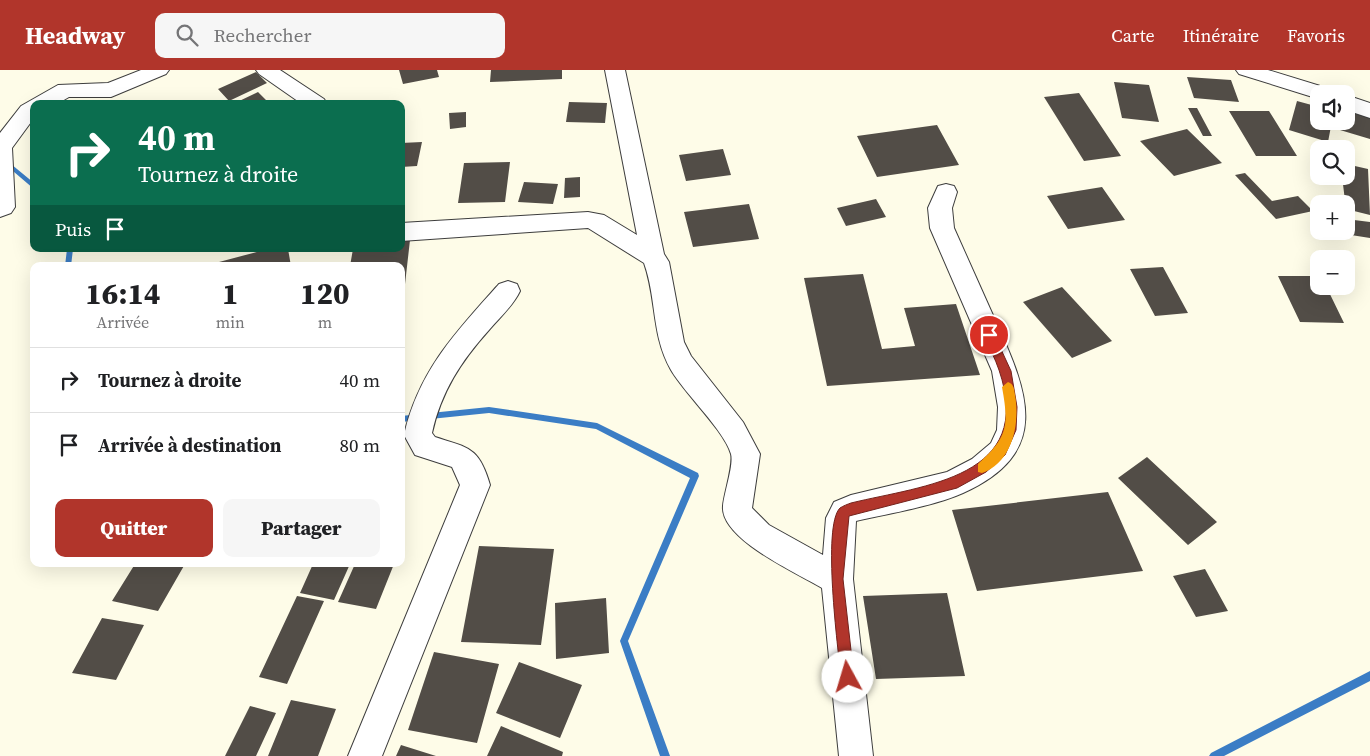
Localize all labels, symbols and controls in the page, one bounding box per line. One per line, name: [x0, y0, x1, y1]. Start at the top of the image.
search box: [155, 13, 505, 58]
text: Headway: [25, 19, 125, 52]
icon: search: [173, 21, 201, 49]
text: Rechercher: [213, 22, 311, 48]
text: Carte: [1111, 23, 1155, 48]
text: Itinéraire: [1183, 23, 1259, 48]
text: Favoris: [1287, 23, 1345, 48]
map controls: [1310, 85, 1355, 295]
button: sound: [1310, 85, 1355, 130]
text: 40 m: [138, 114, 215, 162]
icon: right: [55, 120, 120, 185]
button: search: [1310, 140, 1355, 185]
text: Tournez à droite: [138, 159, 298, 189]
button: +: [1310, 195, 1355, 240]
icon: arrive: [101, 215, 129, 243]
text: Puis: [55, 216, 91, 242]
button: −: [1310, 250, 1355, 295]
text: 16:14: [85, 273, 160, 314]
text: 1: [222, 273, 239, 314]
text: 120: [300, 273, 350, 314]
text: Arrivée: [97, 311, 149, 333]
text: min: [216, 311, 245, 333]
text: m: [318, 311, 332, 333]
pin: [968, 314, 1010, 356]
icon: arrive: [975, 321, 1003, 349]
icon: right: [55, 366, 83, 394]
text: Tournez à droite: [98, 367, 241, 393]
text: 40 m: [339, 367, 380, 393]
icon: arrive: [55, 431, 83, 459]
text: Arrivée à destination: [98, 432, 281, 458]
text: 80 m: [339, 432, 380, 458]
button: Quitter: [55, 499, 213, 557]
button: Partager: [223, 499, 380, 557]
position arrow: [821, 650, 873, 702]

